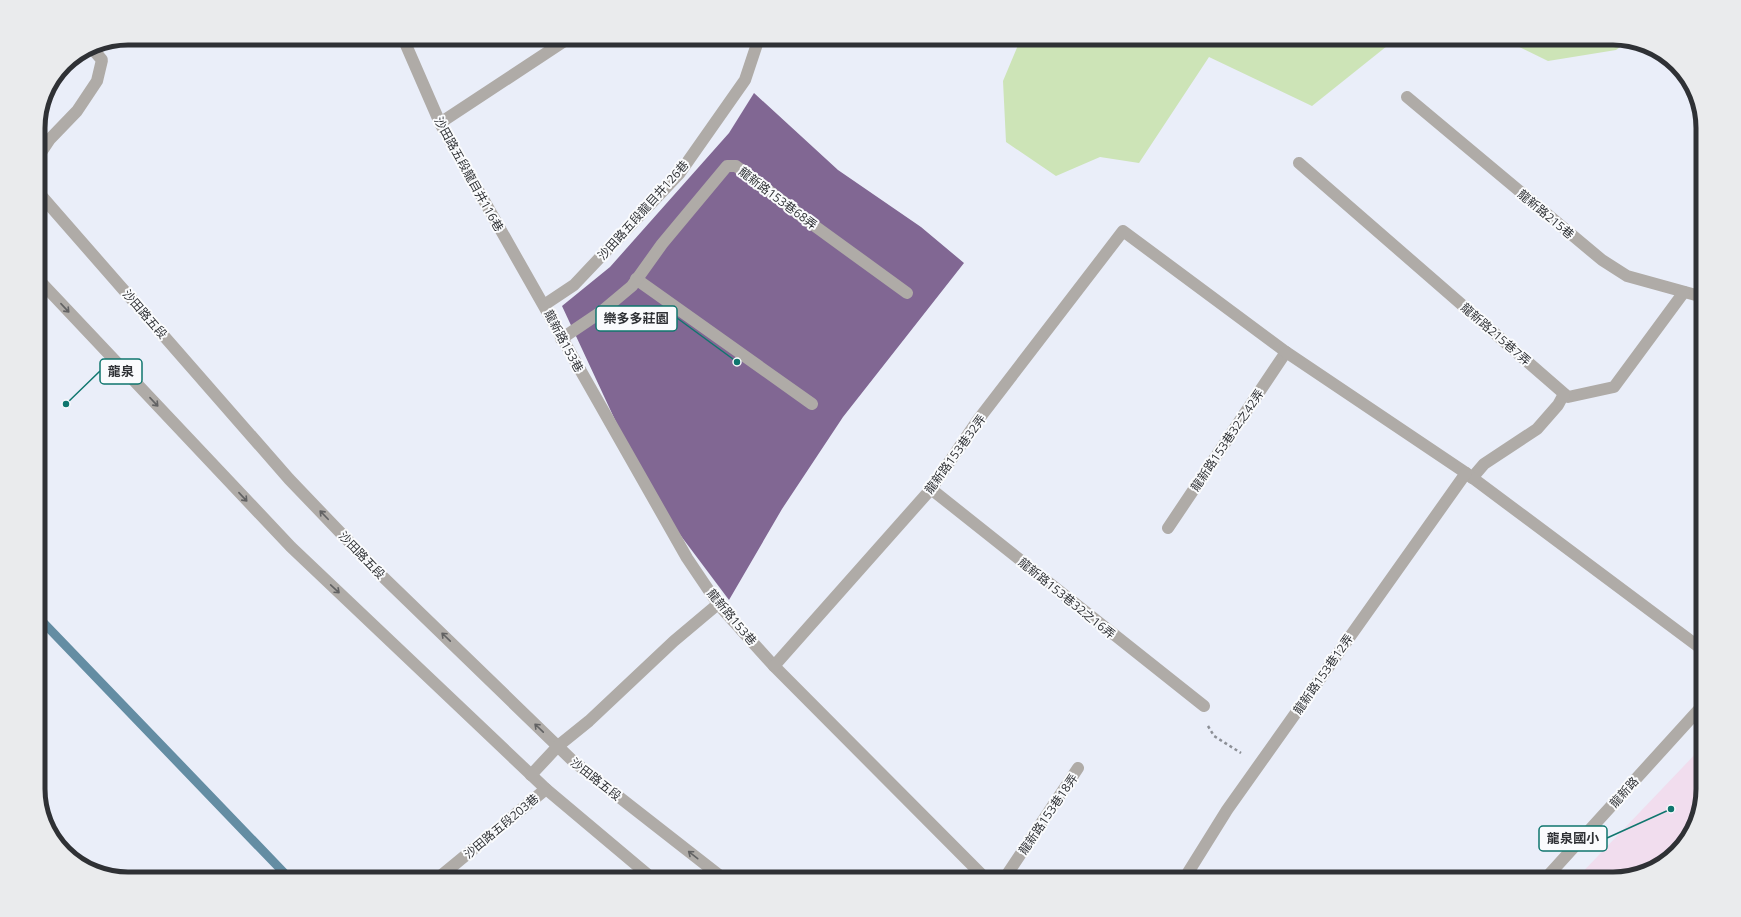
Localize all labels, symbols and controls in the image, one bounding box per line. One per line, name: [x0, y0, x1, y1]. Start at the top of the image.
street label: 沙田路五段龍目井116巷: [430, 114, 508, 234]
street label: 沙田路五段龍目井126巷: [594, 157, 692, 263]
street label: 龍新路153巷68弄: [735, 163, 821, 233]
street label: 龍新路215巷: [1514, 185, 1578, 243]
street label: 沙田路五段: [119, 286, 171, 342]
street label: 龍新路215巷7弄: [1457, 299, 1535, 369]
one-way arrow: [60, 303, 70, 313]
callout: 樂多多莊園: [596, 306, 677, 331]
street label: 龍新路153巷: [540, 307, 588, 375]
text: 樂多多莊園: [603, 309, 669, 327]
callout: 龍泉: [100, 359, 142, 384]
text: 龍泉: [108, 362, 134, 380]
street label: 龍新路153巷32之42弄: [1186, 385, 1268, 495]
one-way arrow: [149, 397, 158, 407]
street label: 龍新路153巷32弄: [920, 411, 990, 497]
one-way arrow: [239, 492, 248, 502]
one-way arrow: [319, 510, 329, 520]
street label: 沙田路五段: [335, 528, 389, 582]
street label: 龍新路153巷32之16弄: [1015, 554, 1119, 642]
one-way arrow: [330, 584, 340, 594]
street label: 龍新路153巷: [703, 585, 761, 649]
street label: 龍新路153巷12弄: [1289, 630, 1357, 718]
one-way arrow: [441, 632, 451, 642]
one-way arrow: [534, 723, 544, 733]
street label: 沙田路五段: [567, 754, 625, 804]
street label: 龍新路153巷18弄: [1015, 770, 1081, 858]
street label: 龍新路: [1606, 773, 1642, 811]
street label: 沙田路五段203巷: [460, 790, 542, 862]
callout: 龍泉國小: [1539, 826, 1607, 851]
text: 龍泉國小: [1547, 829, 1600, 847]
one-way arrow: [688, 850, 699, 859]

